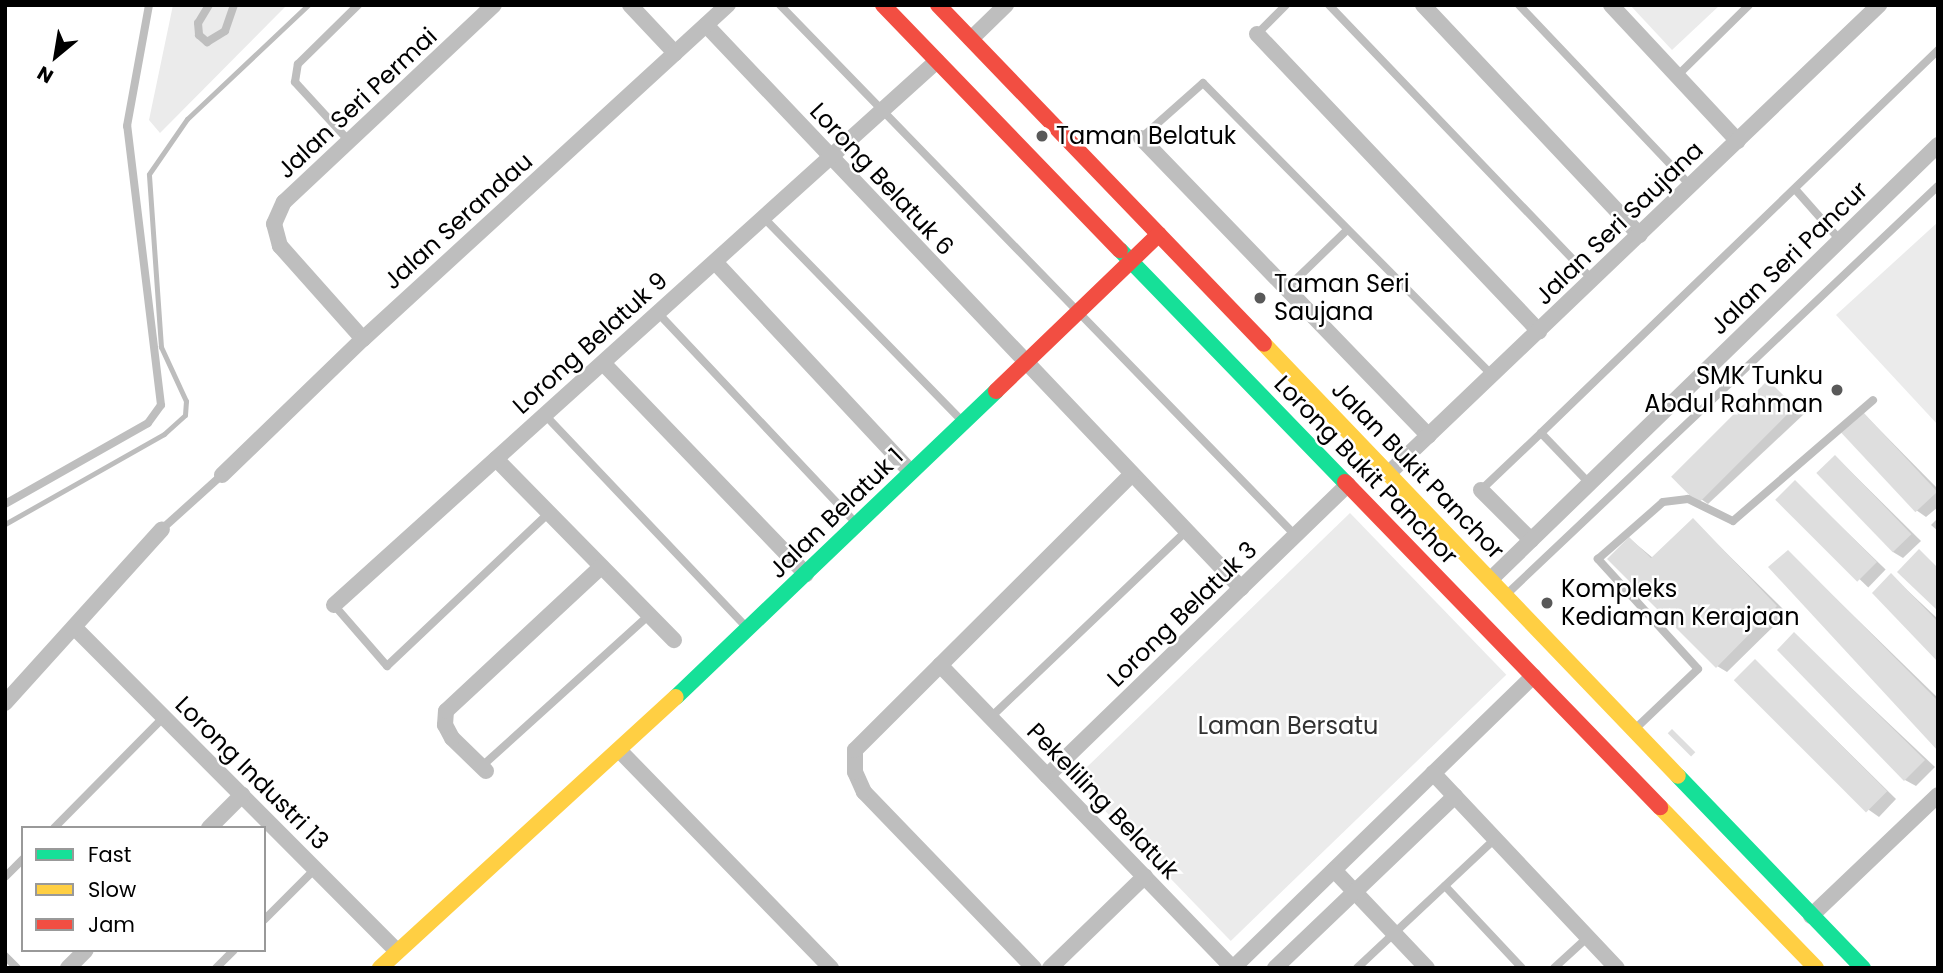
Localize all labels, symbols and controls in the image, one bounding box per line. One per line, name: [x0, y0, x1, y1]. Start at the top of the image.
north arrow: [21, 21, 91, 91]
street label: Jalan Seri Permai: [271, 22, 443, 184]
text: N: [32, 59, 58, 90]
street label: Lorong Belatuk 6: [804, 97, 960, 261]
place label: Taman Belatuk: [1056, 122, 1236, 150]
marker: Taman Belatuk: [1034, 128, 1050, 144]
street label: Jalan Seri Saujana: [1529, 135, 1709, 311]
street label: Jalan Serandau: [378, 147, 538, 295]
street label: Jalan Seri Pancur: [1704, 176, 1874, 340]
street label: Lorong Belatuk 9: [507, 266, 673, 420]
place label: Taman Seri Saujana: [1274, 270, 1410, 326]
marker: Taman Seri Saujana: [1252, 290, 1268, 306]
place label: SMK Tunku Abdul Rahman: [1644, 362, 1823, 418]
street label: Lorong Bukit Panchor: [1268, 370, 1464, 570]
street label: Jalan Bukit Panchor: [1326, 375, 1510, 565]
marker: SMK Tunku Abdul Rahman: [1829, 382, 1845, 398]
street label: Jalan Belatuk 1: [763, 442, 909, 584]
street label: Lorong Belatuk 3: [1101, 535, 1263, 693]
place label: Kompleks Kediaman Kerajaan: [1561, 575, 1800, 631]
marker: Kompleks Kediaman Kerajaan: [1539, 595, 1555, 611]
street label: Lorong Industri 13: [169, 690, 335, 856]
park label: Laman Bersatu: [1198, 712, 1378, 740]
street label: Pekeliling Belatuk: [1021, 717, 1185, 885]
legend: [21, 826, 266, 952]
text: Fast: [88, 840, 131, 869]
text: Slow: [88, 875, 136, 904]
text: Jam: [88, 910, 135, 939]

